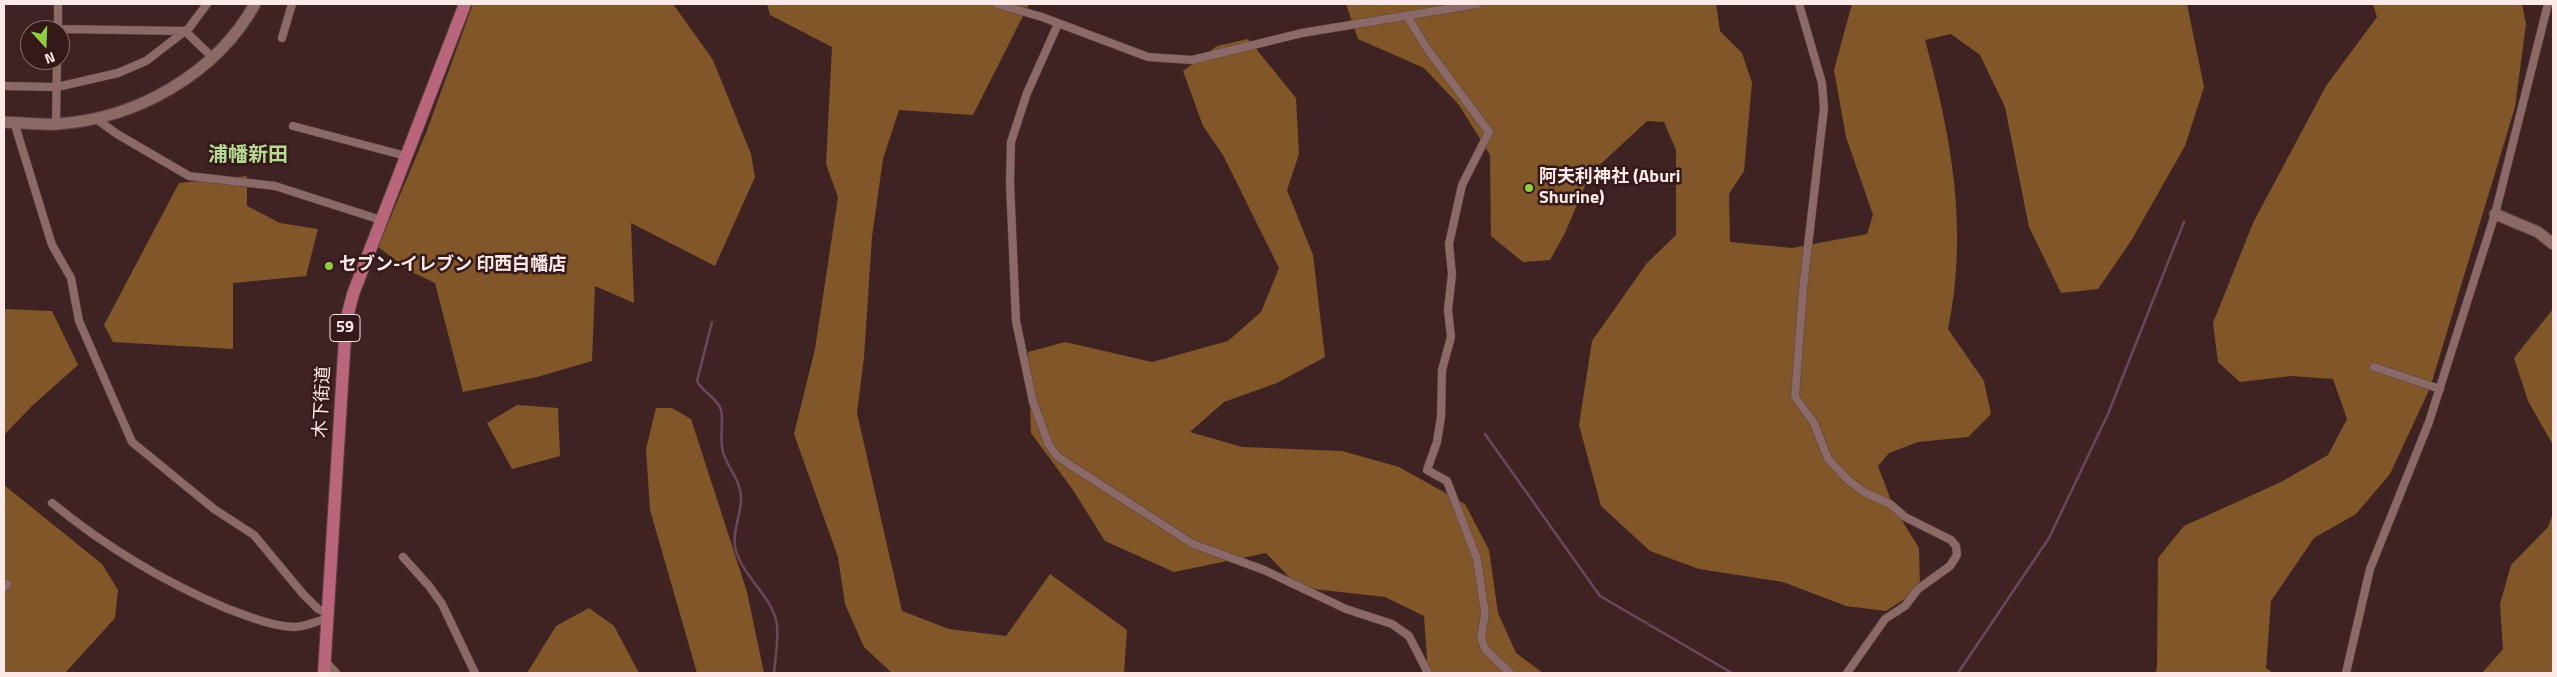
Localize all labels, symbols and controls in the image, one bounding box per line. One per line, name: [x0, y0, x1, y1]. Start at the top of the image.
north arrow: [20, 20, 70, 70]
text: N: [42, 47, 58, 70]
district label: 浦幡新田: [208, 144, 288, 168]
place label: 阿夫利神社 (Aburi Shurine): [1539, 167, 1680, 210]
marker: 阿夫利神社 (Aburi Shurine): [1523, 182, 1535, 194]
place label: セブン-イレブン 印西白幡店: [339, 255, 566, 277]
marker: セブン-イレブン 印西白幡店: [323, 260, 335, 272]
road number: 59: [330, 314, 360, 342]
street label: 木下街道: [310, 365, 336, 439]

